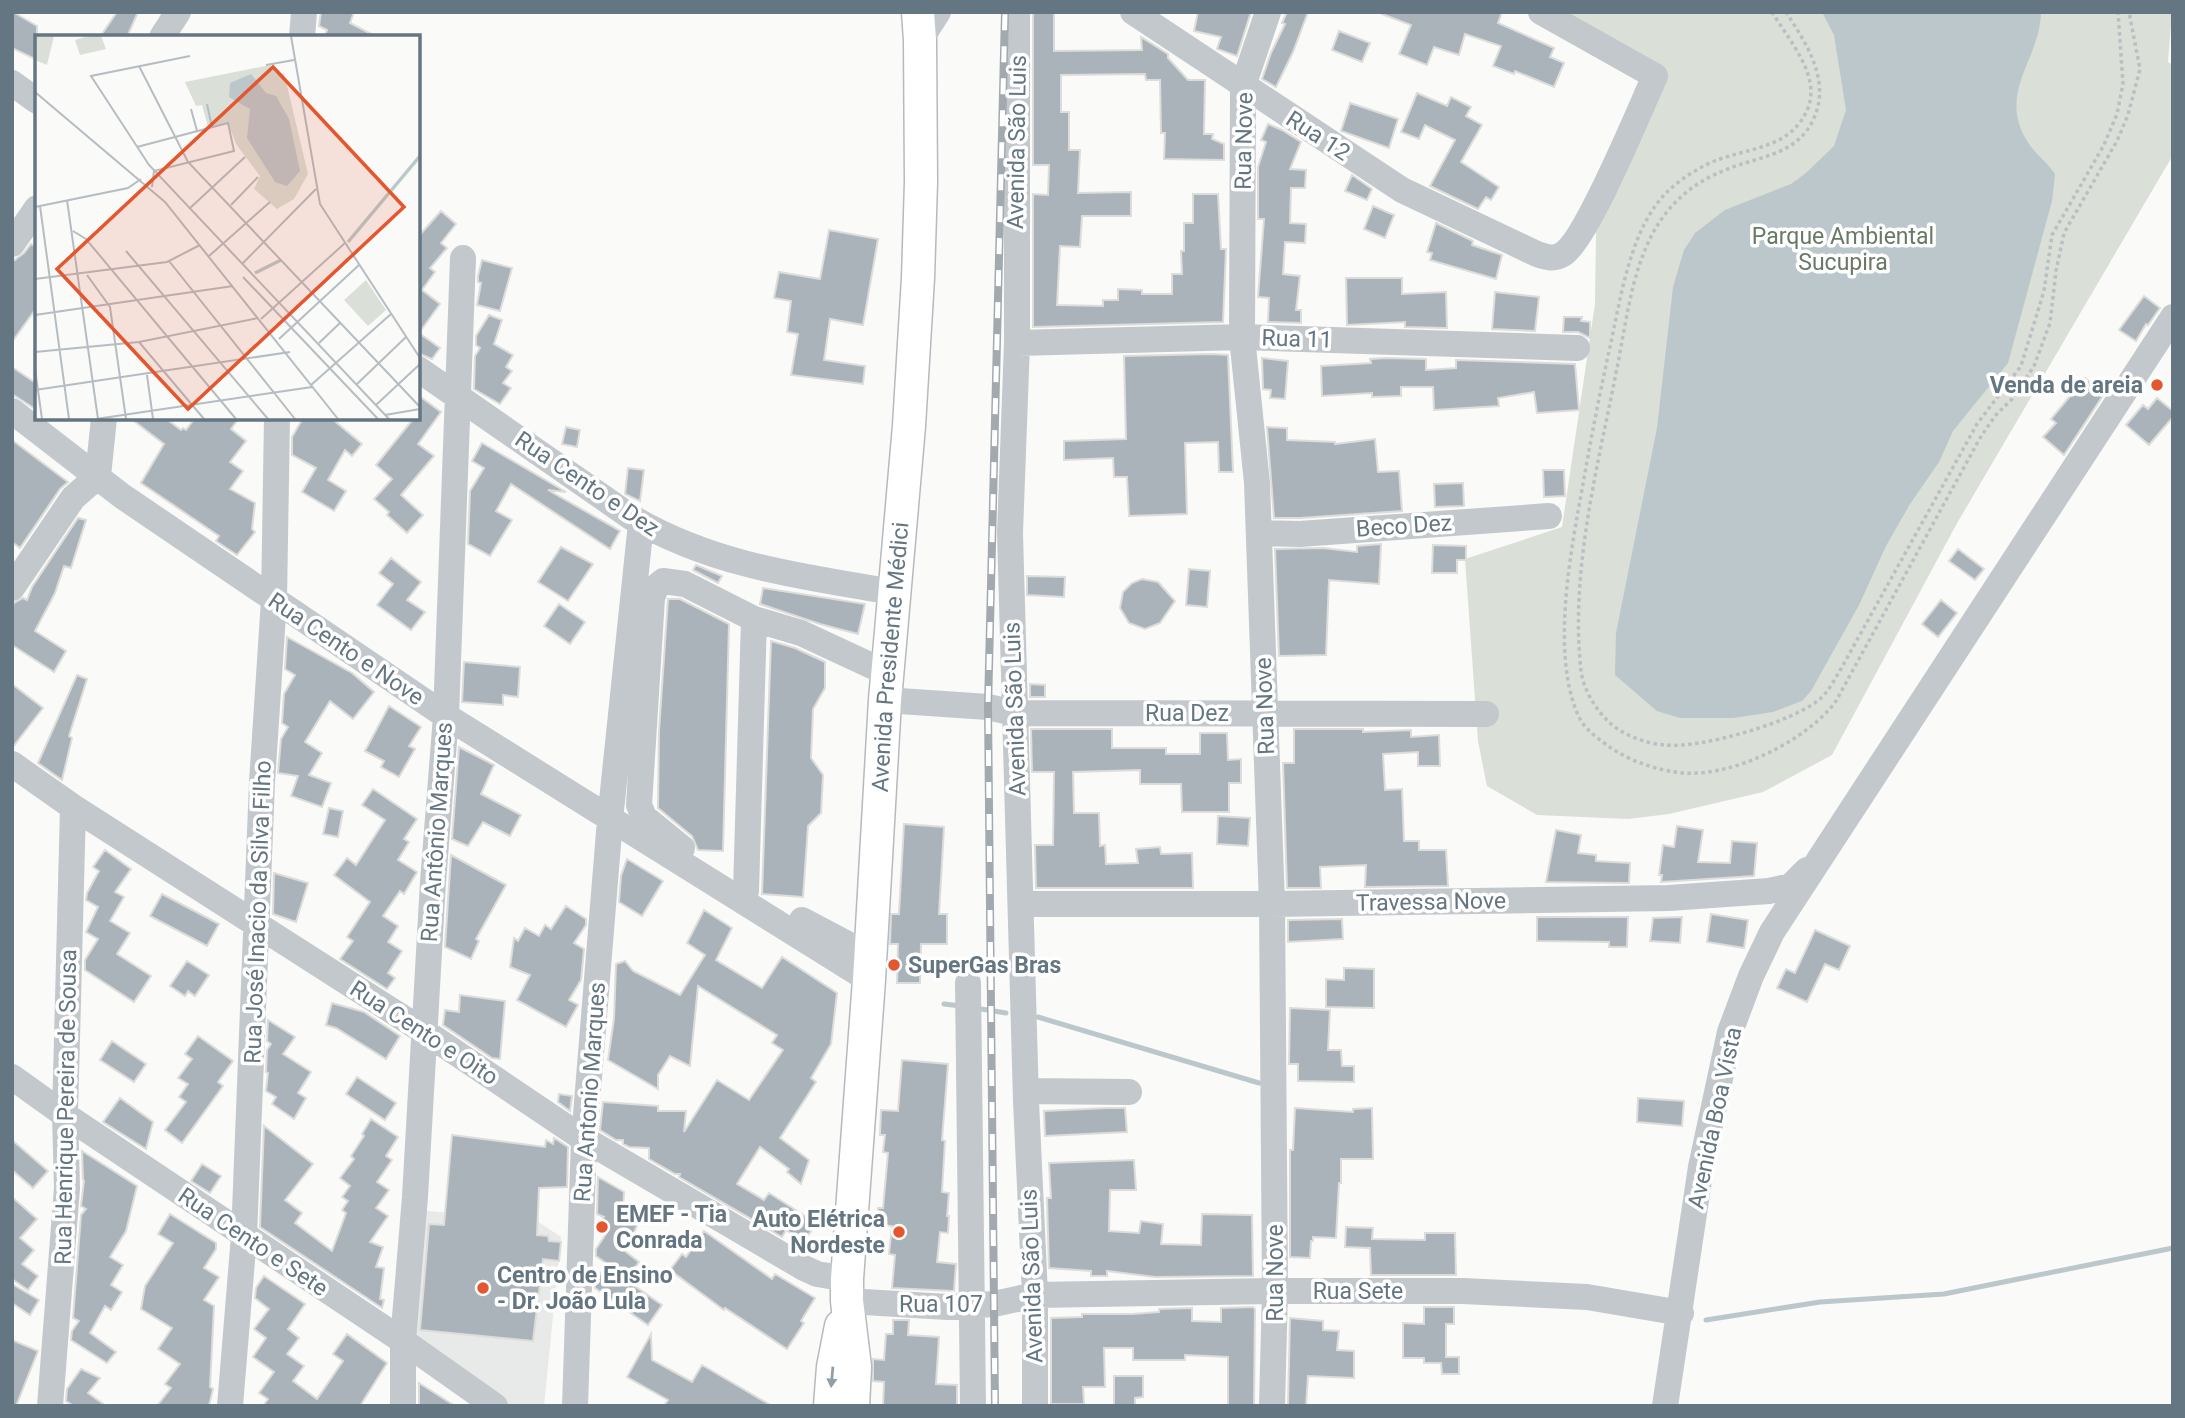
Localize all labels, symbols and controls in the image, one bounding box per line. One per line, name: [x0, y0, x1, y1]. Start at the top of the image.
inset map: [35, 35, 420, 420]
street label: Avenida São Luis: [1002, 55, 1032, 229]
street label: Rua Nove: [1230, 92, 1258, 190]
street label: Rua 12: [1281, 105, 1355, 167]
park label: Parque Ambiental Sucupira: [1752, 223, 1934, 276]
street label: Rua 11: [1261, 324, 1333, 354]
place label: Venda de areia: [1990, 372, 2143, 399]
marker: Venda de areia: [2149, 377, 2165, 393]
street label: Rua Cento e Dez: [510, 426, 664, 542]
street label: Beco Dez: [1355, 509, 1453, 543]
street label: Avenida Presidente Médici: [866, 521, 914, 793]
street label: Rua Cento e Nove: [263, 587, 429, 711]
street label: Avenida São Luis: [998, 622, 1032, 796]
street label: Rua Nove: [1250, 657, 1280, 755]
street label: Rua Dez: [1145, 700, 1229, 727]
street label: Rua Antônio Marques: [416, 721, 458, 943]
street label: Rua José Inacio da Silva Filho: [239, 760, 277, 1064]
street label: Travessa Nove: [1356, 887, 1506, 917]
street label: Rua Henrique Pereira de Sousa: [50, 949, 82, 1265]
place label: SuperGas Bras: [908, 952, 1061, 979]
marker: SuperGas Bras: [886, 957, 902, 973]
street label: Rua Cento e Oito: [345, 975, 503, 1091]
street label: Rua Antonio Marques: [569, 981, 611, 1203]
street label: Avenida Boa Vista: [1683, 1025, 1747, 1211]
street label: Rua Cento e Sete: [173, 1182, 333, 1302]
street label: Avenida São Luis: [1015, 1189, 1049, 1363]
place label: EMEF - Tia Conrada: [616, 1201, 727, 1254]
place label: Auto Elétrica Nordeste: [753, 1206, 885, 1259]
marker: EMEF - Tia Conrada: [594, 1219, 610, 1235]
marker: Auto Elétrica Nordeste: [891, 1224, 907, 1240]
street label: Rua Nove: [1262, 1224, 1289, 1322]
place label: Centro de Ensino - Dr. João Lula: [497, 1262, 673, 1315]
street label: Rua Sete: [1313, 1278, 1403, 1305]
marker: Centro de Ensino - Dr. João Lula: [475, 1280, 491, 1296]
street label: Rua 107: [899, 1291, 983, 1318]
one-way arrow: [826, 1366, 837, 1388]

